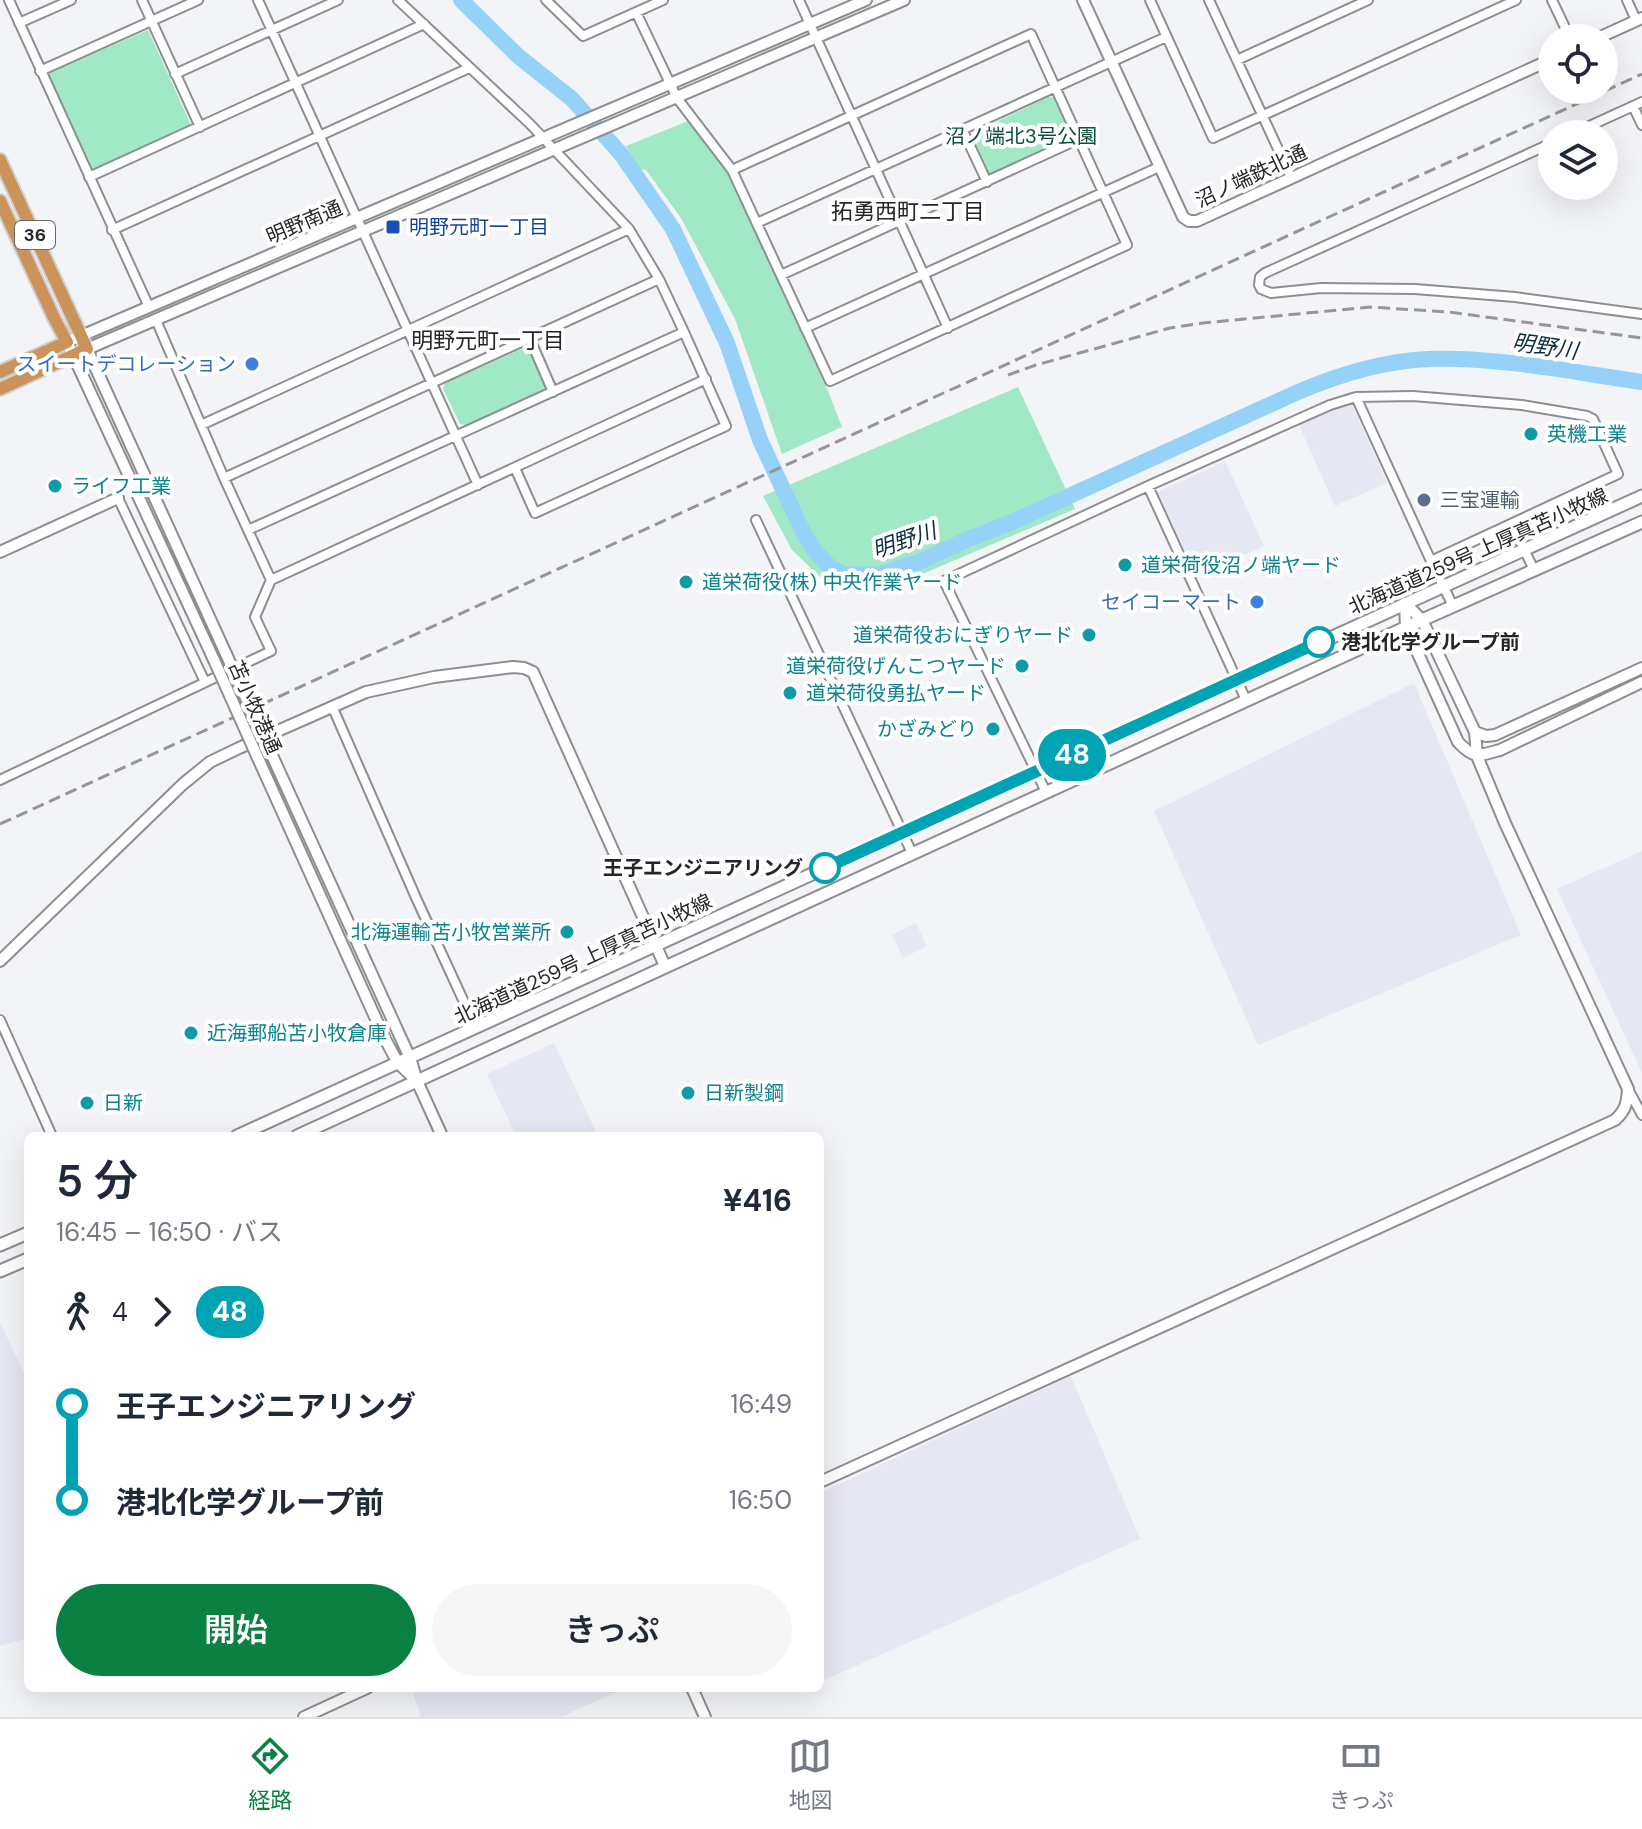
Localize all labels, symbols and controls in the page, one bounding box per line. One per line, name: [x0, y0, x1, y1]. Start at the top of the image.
map controls: [1538, 24, 1618, 200]
button: locate: [1538, 24, 1618, 104]
button: layers: [1538, 120, 1618, 200]
park label: 沼ノ端北3号公園: [945, 123, 1097, 149]
street label: 沼ノ端鉄北通: [1191, 139, 1311, 213]
street label: 明野南通: [262, 194, 346, 250]
district label: 拓勇西町二丁目: [831, 197, 985, 226]
place label: 明野元町一丁目: [409, 214, 549, 240]
marker: 明野元町一丁目: [384, 218, 402, 236]
road number: 36: [15, 221, 55, 249]
district label: 明野元町一丁目: [411, 326, 565, 355]
water label: 明野川: [1510, 328, 1582, 366]
place label: スイートデコレーション: [16, 351, 236, 377]
marker: スイートデコレーション: [243, 355, 261, 373]
place label: 英機工業: [1547, 421, 1627, 447]
marker: 英機工業: [1522, 425, 1540, 443]
place label: ライフ工業: [71, 473, 171, 499]
marker: ライフ工業: [46, 477, 64, 495]
street label: 北海道道259号 上厚真苫小牧線: [1344, 482, 1612, 620]
place label: 三宝運輸: [1440, 487, 1520, 513]
marker: 三宝運輸: [1415, 491, 1433, 509]
water label: 明野川: [868, 515, 942, 565]
place label: 道栄荷役沼ノ端ヤード: [1141, 552, 1341, 578]
marker: 道栄荷役沼ノ端ヤード: [1116, 556, 1134, 574]
place label: 道栄荷役(株) 中央作業ヤード: [702, 569, 962, 595]
marker: 道栄荷役(株) 中央作業ヤード: [677, 573, 695, 591]
place label: セイコーマート: [1101, 589, 1241, 615]
marker: セイコーマート: [1248, 593, 1266, 611]
place label: 道栄荷役おにぎりヤード: [853, 622, 1073, 648]
marker: 道栄荷役おにぎりヤード: [1080, 626, 1098, 644]
marker: 港北化学グループ前: [1304, 627, 1334, 657]
place label: 港北化学グループ前: [1341, 629, 1520, 655]
place label: 道栄荷役げんこつヤード: [786, 653, 1006, 679]
street label: 苫小牧港通: [223, 656, 287, 758]
marker: 道栄荷役げんこつヤード: [1013, 657, 1031, 675]
place label: 道栄荷役勇払ヤード: [806, 680, 986, 706]
marker: 道栄荷役勇払ヤード: [781, 684, 799, 702]
place label: かざみどり: [877, 716, 977, 742]
marker: かざみどり: [984, 720, 1002, 738]
line badge: 48: [1036, 729, 1108, 781]
text: 48: [1054, 736, 1090, 773]
marker: 王子エンジニアリング: [810, 853, 840, 883]
place label: 王子エンジニアリング: [603, 855, 803, 881]
street label: 北海道道259号 上厚真苫小牧線: [450, 888, 716, 1030]
place label: 北海運輸苫小牧営業所: [351, 919, 551, 945]
marker: 北海運輸苫小牧営業所: [558, 923, 576, 941]
place label: 近海郵船苫小牧倉庫: [207, 1020, 387, 1046]
marker: 近海郵船苫小牧倉庫: [182, 1024, 200, 1042]
place label: 日新製鋼: [704, 1080, 784, 1106]
marker: 日新製鋼: [679, 1084, 697, 1102]
place label: 日新: [103, 1090, 143, 1116]
marker: 日新: [78, 1094, 96, 1112]
text: 5 分: [56, 1152, 138, 1210]
text: ¥416: [723, 1181, 792, 1220]
text: 16:45 – 16:50 · バス: [56, 1215, 283, 1249]
icon: walk: [56, 1290, 100, 1334]
icon: forward: [140, 1290, 184, 1334]
text: 48: [212, 1293, 248, 1330]
text: 4: [112, 1295, 128, 1329]
text: 王子エンジニアリング: [116, 1387, 416, 1426]
text: 16:49: [730, 1387, 792, 1421]
text: 港北化学グループ前: [116, 1483, 384, 1522]
text: 16:50: [729, 1483, 792, 1517]
button: 開始: [56, 1584, 416, 1676]
button: きっぷ: [432, 1584, 792, 1676]
tab: 経路: [248, 1734, 292, 1815]
tab: 地図: [788, 1734, 832, 1815]
tab: きっぷ: [1329, 1734, 1394, 1815]

